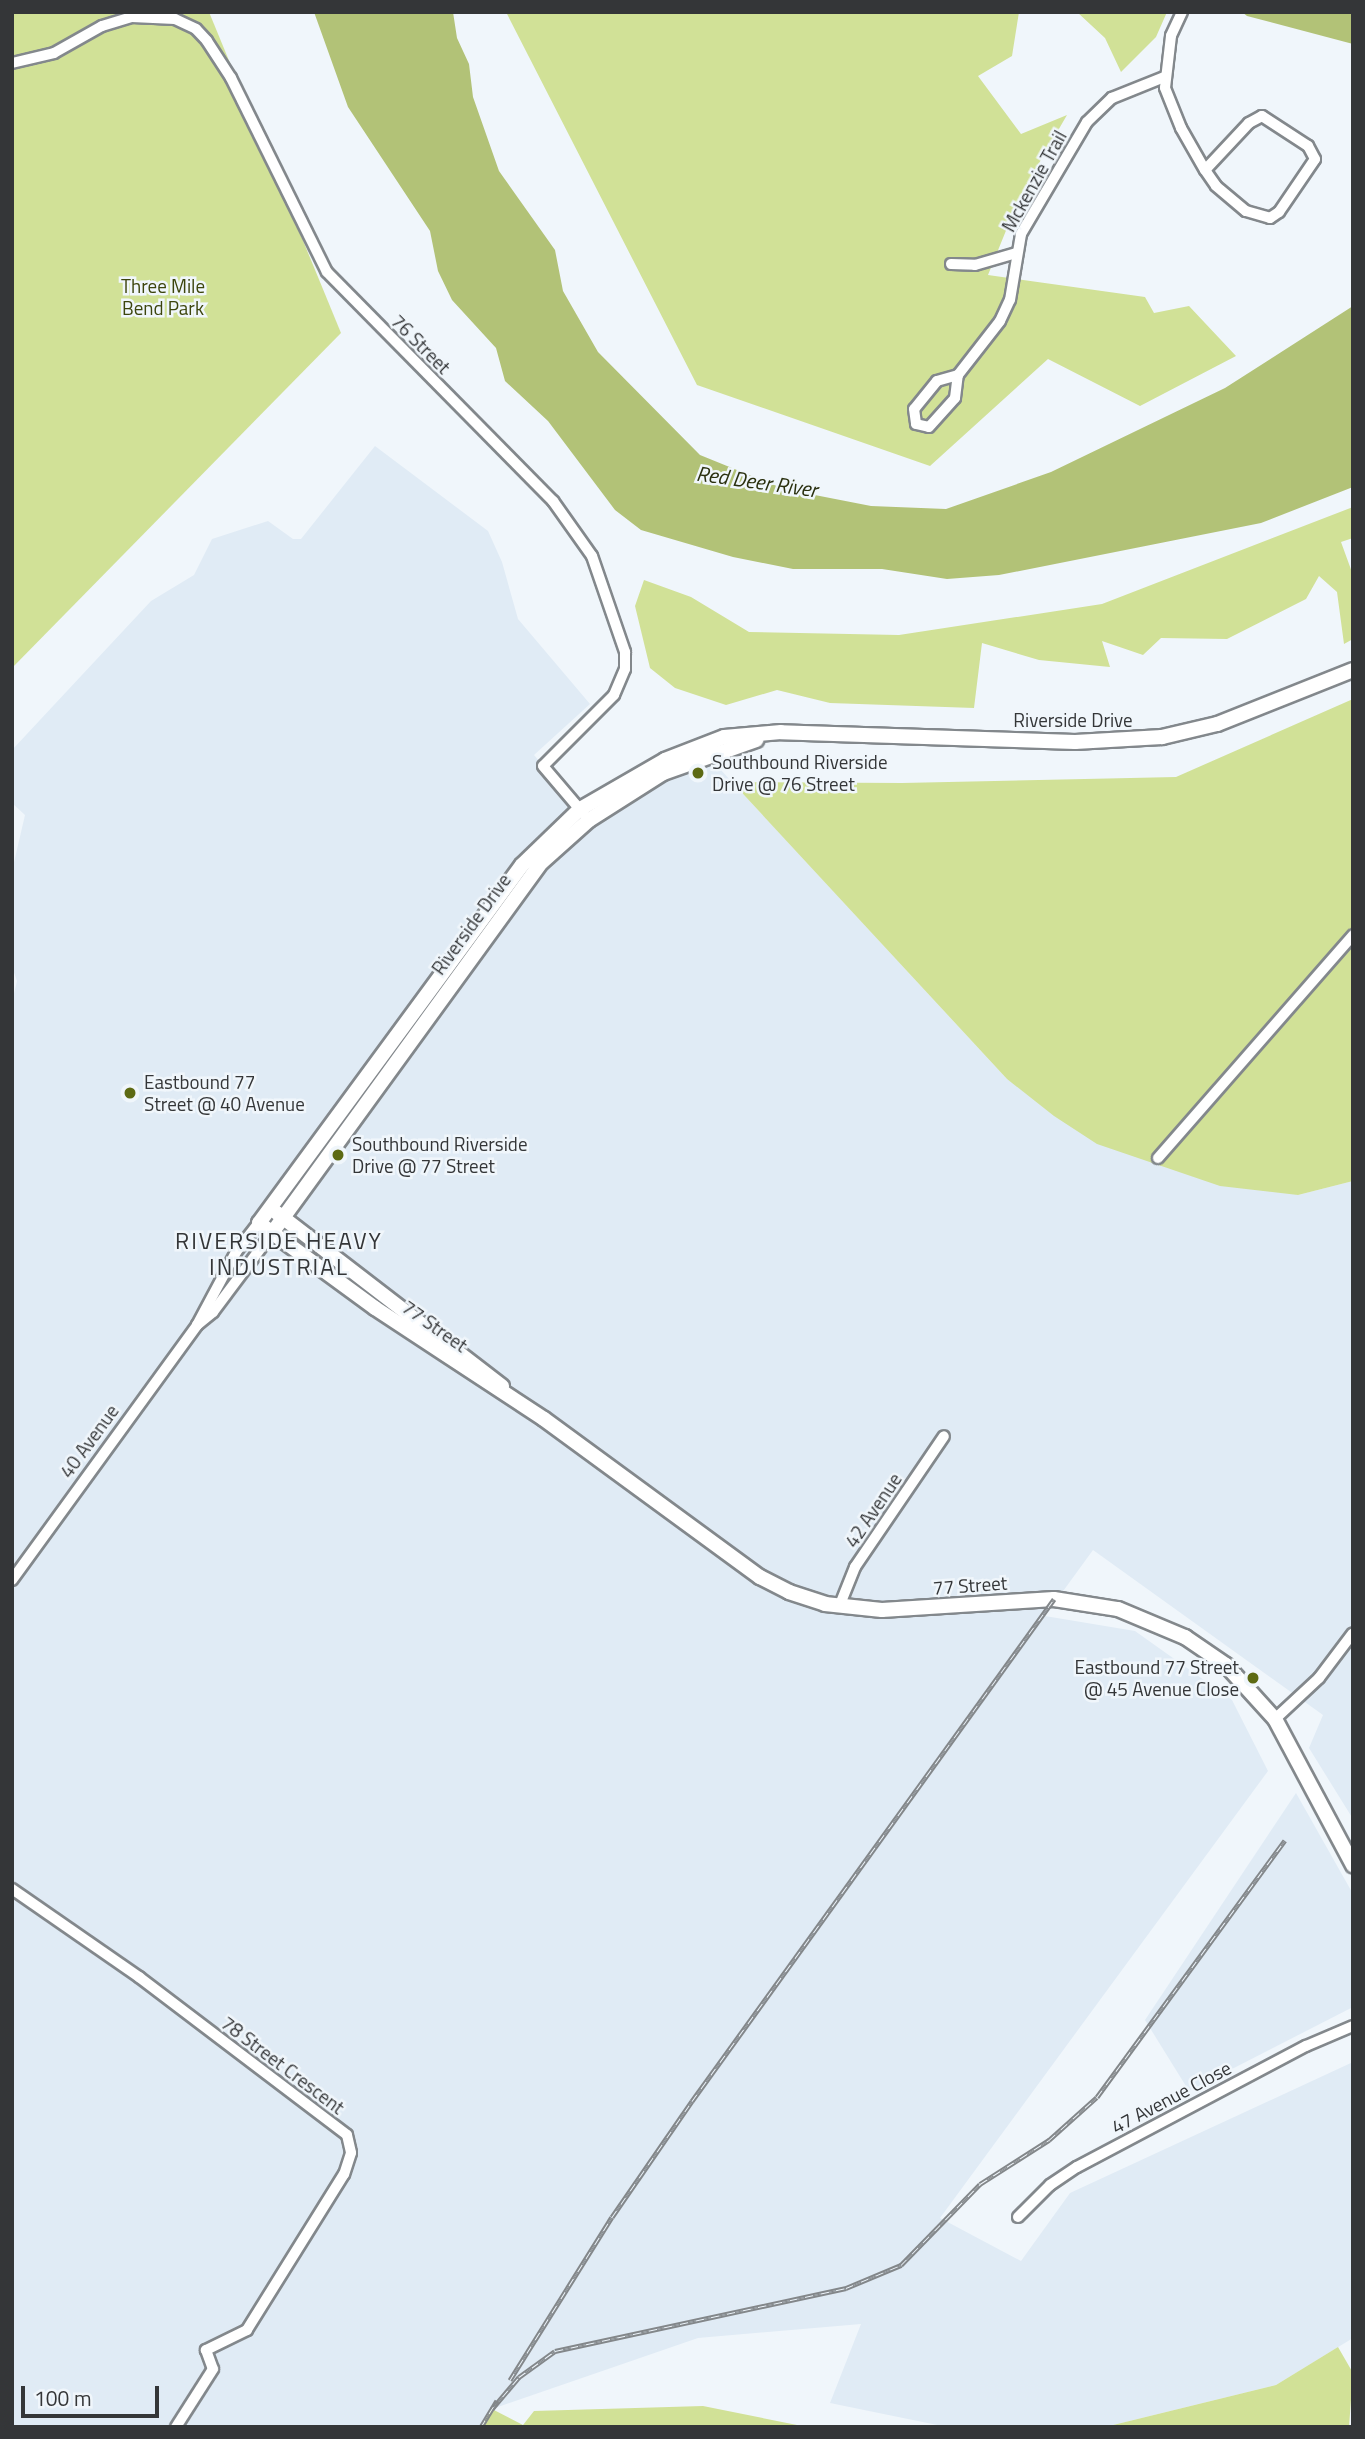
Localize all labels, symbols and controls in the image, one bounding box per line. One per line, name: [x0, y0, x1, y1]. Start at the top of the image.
street label: Mckenzie Trail: [997, 126, 1071, 236]
park label: Three Mile Bend Park: [121, 275, 205, 319]
street label: 76 Street: [387, 310, 455, 378]
water label: Red Deer River: [695, 460, 819, 502]
street label: Riverside Drive: [1013, 709, 1133, 731]
place label: Southbound Riverside Drive @ 76 Street: [712, 751, 887, 795]
marker: Southbound Riverside Drive @ 76 Street: [690, 765, 706, 781]
street label: Riverside Drive: [427, 869, 515, 979]
place label: Eastbound 77 Street @ 40 Avenue: [144, 1071, 305, 1115]
marker: Eastbound 77 Street @ 40 Avenue: [122, 1085, 138, 1101]
place label: Southbound Riverside Drive @ 77 Street: [352, 1133, 527, 1177]
marker: Southbound Riverside Drive @ 77 Street: [330, 1147, 346, 1163]
district label: RIVERSIDE HEAVY INDUSTRIAL: [177, 1227, 381, 1281]
street label: 77 Street: [398, 1295, 472, 1357]
street label: 40 Avenue: [55, 1400, 123, 1482]
street label: 42 Avenue: [840, 1468, 906, 1552]
street label: 77 Street: [932, 1571, 1008, 1599]
place label: Eastbound 77 Street @ 45 Avenue Close: [1074, 1656, 1239, 1700]
marker: Eastbound 77 Street @ 45 Avenue Close: [1245, 1670, 1261, 1686]
street label: 78 Street Crescent: [217, 2011, 349, 2119]
street label: 47 Avenue Close: [1107, 2056, 1235, 2138]
scale bar: [24, 2372, 163, 2416]
text: 100 m: [34, 2382, 91, 2414]

